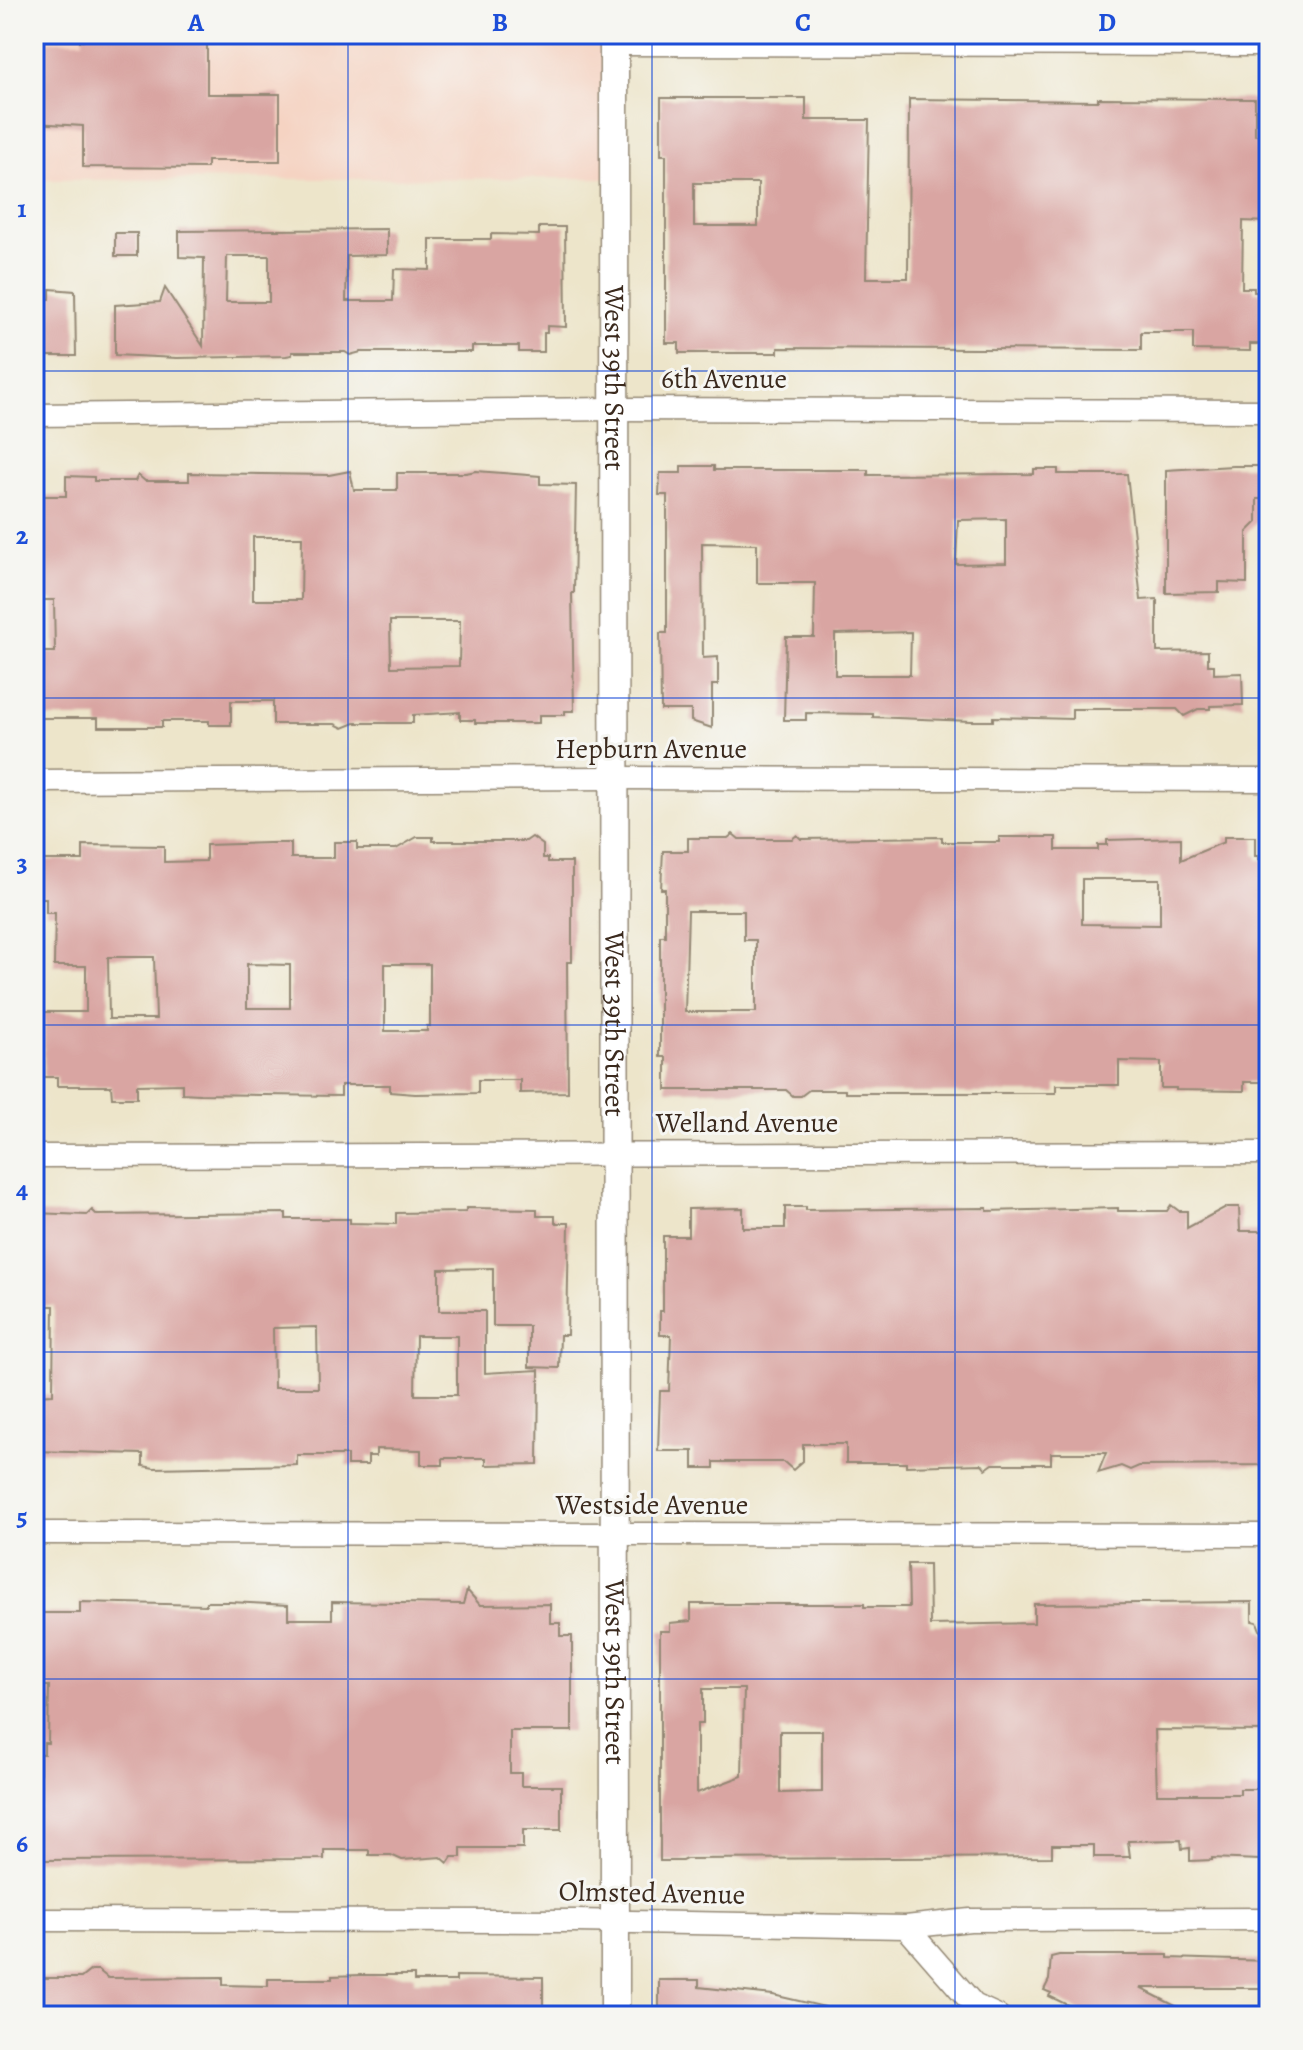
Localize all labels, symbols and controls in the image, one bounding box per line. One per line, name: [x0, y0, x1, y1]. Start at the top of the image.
text: A: [187, 5, 205, 40]
text: B: [492, 5, 508, 40]
text: C: [795, 5, 811, 40]
text: D: [1098, 5, 1116, 40]
text: 1: [17, 191, 27, 226]
street label: West 39th Street: [595, 284, 633, 471]
street label: 6th Avenue: [661, 360, 787, 398]
text: 2: [16, 518, 29, 553]
street label: Hepburn Avenue: [555, 730, 747, 768]
text: 3: [16, 845, 28, 880]
street label: West 39th Street: [595, 930, 634, 1117]
street label: Welland Avenue: [655, 1104, 838, 1142]
text: 4: [16, 1172, 28, 1207]
street label: Westside Avenue: [555, 1486, 748, 1524]
text: 5: [16, 1499, 28, 1534]
street label: West 39th Street: [596, 1578, 634, 1765]
text: 6: [16, 1826, 28, 1861]
street label: Olmsted Avenue: [558, 1872, 746, 1914]

